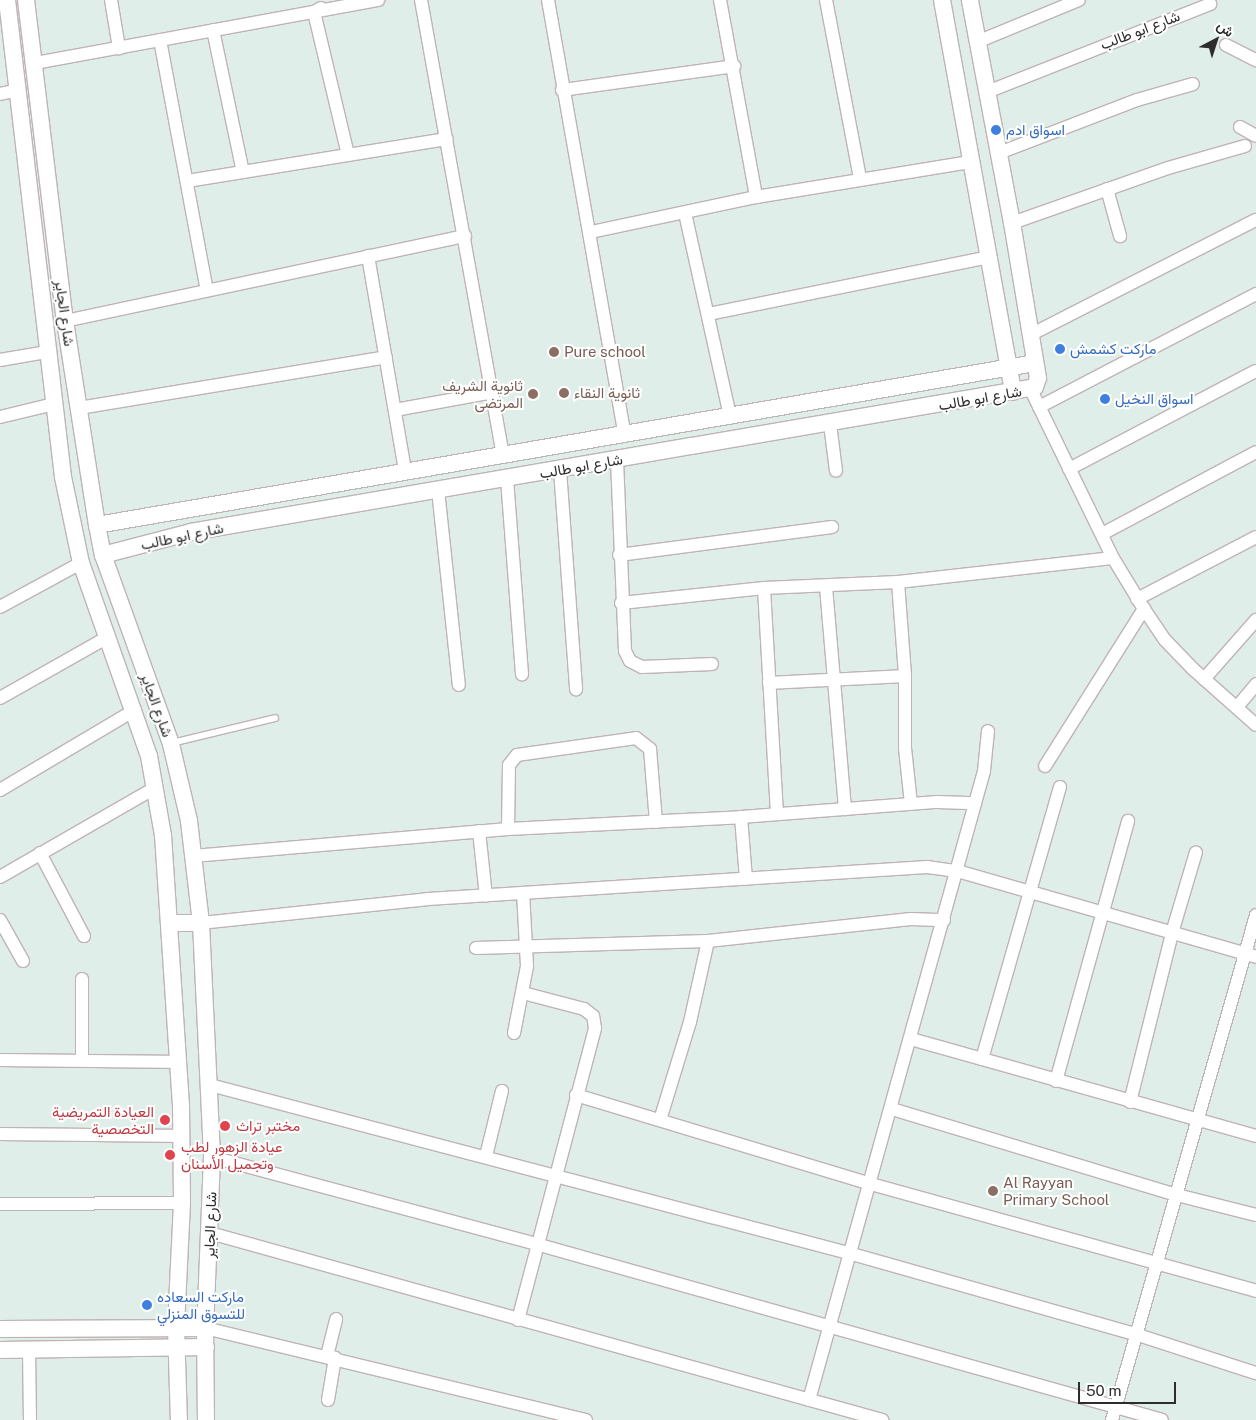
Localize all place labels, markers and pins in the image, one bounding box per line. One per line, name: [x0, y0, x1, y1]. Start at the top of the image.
place label: اسواق ادم: [1006, 121, 1065, 139]
marker: اسواق ادم: [990, 124, 1002, 136]
place label: ماركت كشمش: [1070, 340, 1156, 358]
place label: Pure school: [564, 343, 646, 361]
marker: ماركت كشمش: [1054, 343, 1066, 355]
marker: Pure school: [548, 346, 560, 358]
place label: ثانوية الشريف المرتضى: [442, 376, 523, 411]
place label: ثانوية النقاء: [574, 384, 640, 402]
marker: ثانوية النقاء: [558, 387, 570, 399]
marker: ثانوية الشريف المرتضى: [527, 388, 539, 400]
place label: اسواق النخيل: [1115, 390, 1194, 408]
marker: اسواق النخيل: [1099, 393, 1111, 405]
place label: العيادة التمريضية التخصصية: [52, 1102, 154, 1137]
marker: العيادة التمريضية التخصصية: [158, 1113, 172, 1127]
place label: مختبر تراث: [236, 1117, 300, 1135]
marker: مختبر تراث: [218, 1119, 232, 1133]
place label: عيادة الزهور لطب وتجميل الأسنان: [181, 1137, 283, 1172]
marker: عيادة الزهور لطب وتجميل الأسنان: [163, 1148, 177, 1162]
place label: Al Rayyan Primary School: [1003, 1173, 1109, 1208]
marker: Al Rayyan Primary School: [987, 1185, 999, 1197]
place label: ماركت السعاده للتسوق المنزلي: [157, 1287, 245, 1322]
marker: ماركت السعاده للتسوق المنزلي: [141, 1299, 153, 1311]

